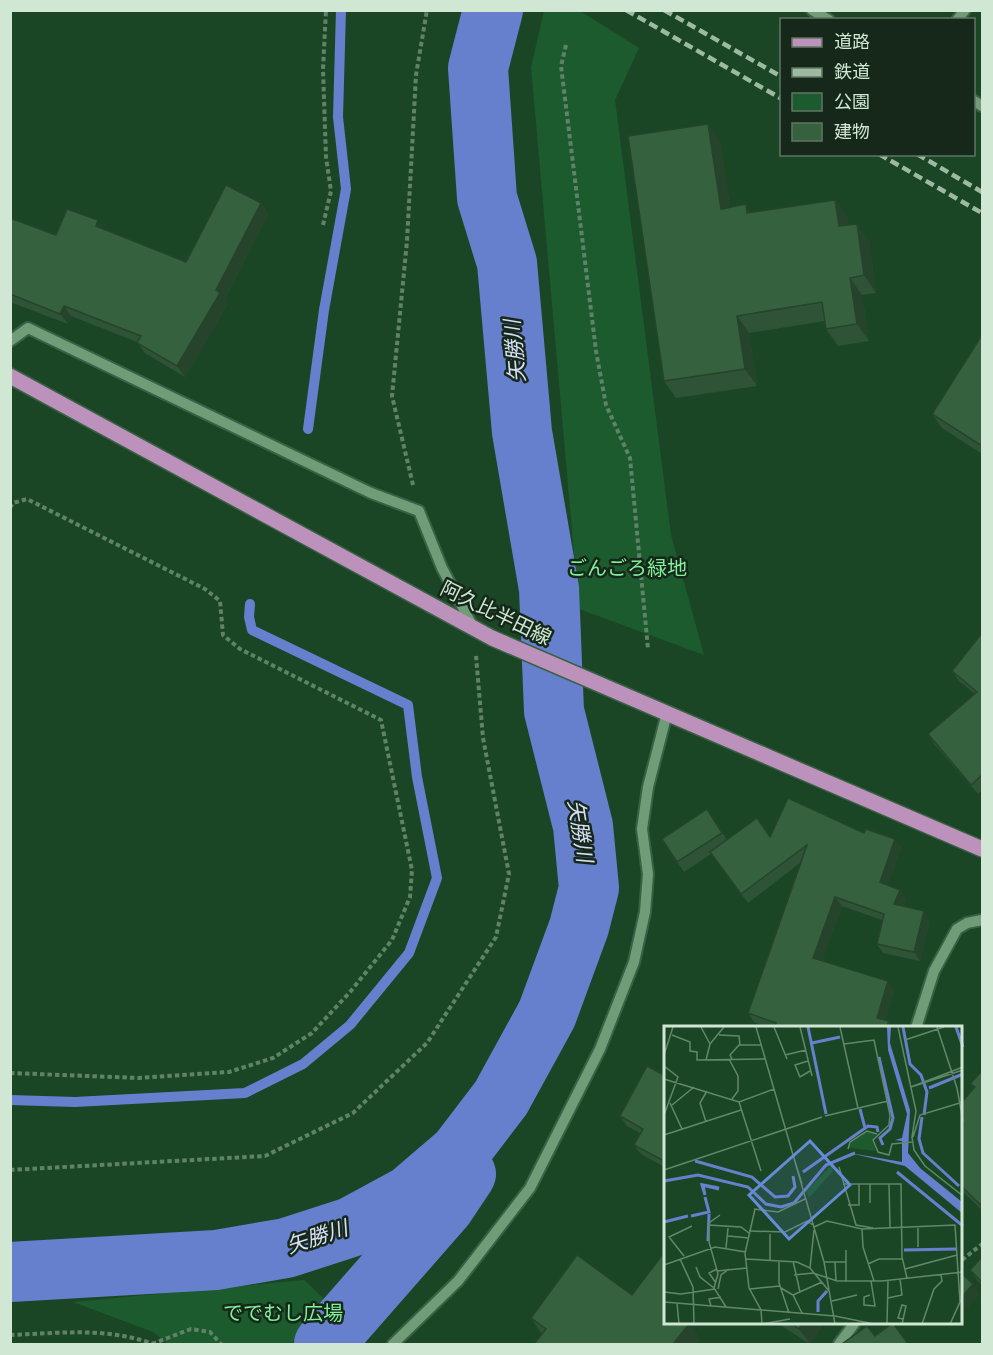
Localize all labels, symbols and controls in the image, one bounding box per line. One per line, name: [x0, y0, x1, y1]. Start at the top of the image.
legend: [780, 18, 975, 156]
text: 道路: [834, 31, 870, 53]
text: 鉄道: [834, 61, 870, 83]
text: 公園: [834, 91, 870, 113]
text: 建物: [834, 121, 870, 143]
water label: 矢勝川: [500, 317, 530, 383]
park label: ごんごろ緑地: [567, 557, 687, 580]
street label: 阿久比半田線: [437, 577, 555, 650]
water label: 矢勝川: [563, 798, 597, 866]
inset map: [664, 1026, 963, 1325]
water label: 矢勝川: [283, 1215, 353, 1258]
park label: ででむし広場: [223, 1302, 343, 1325]

